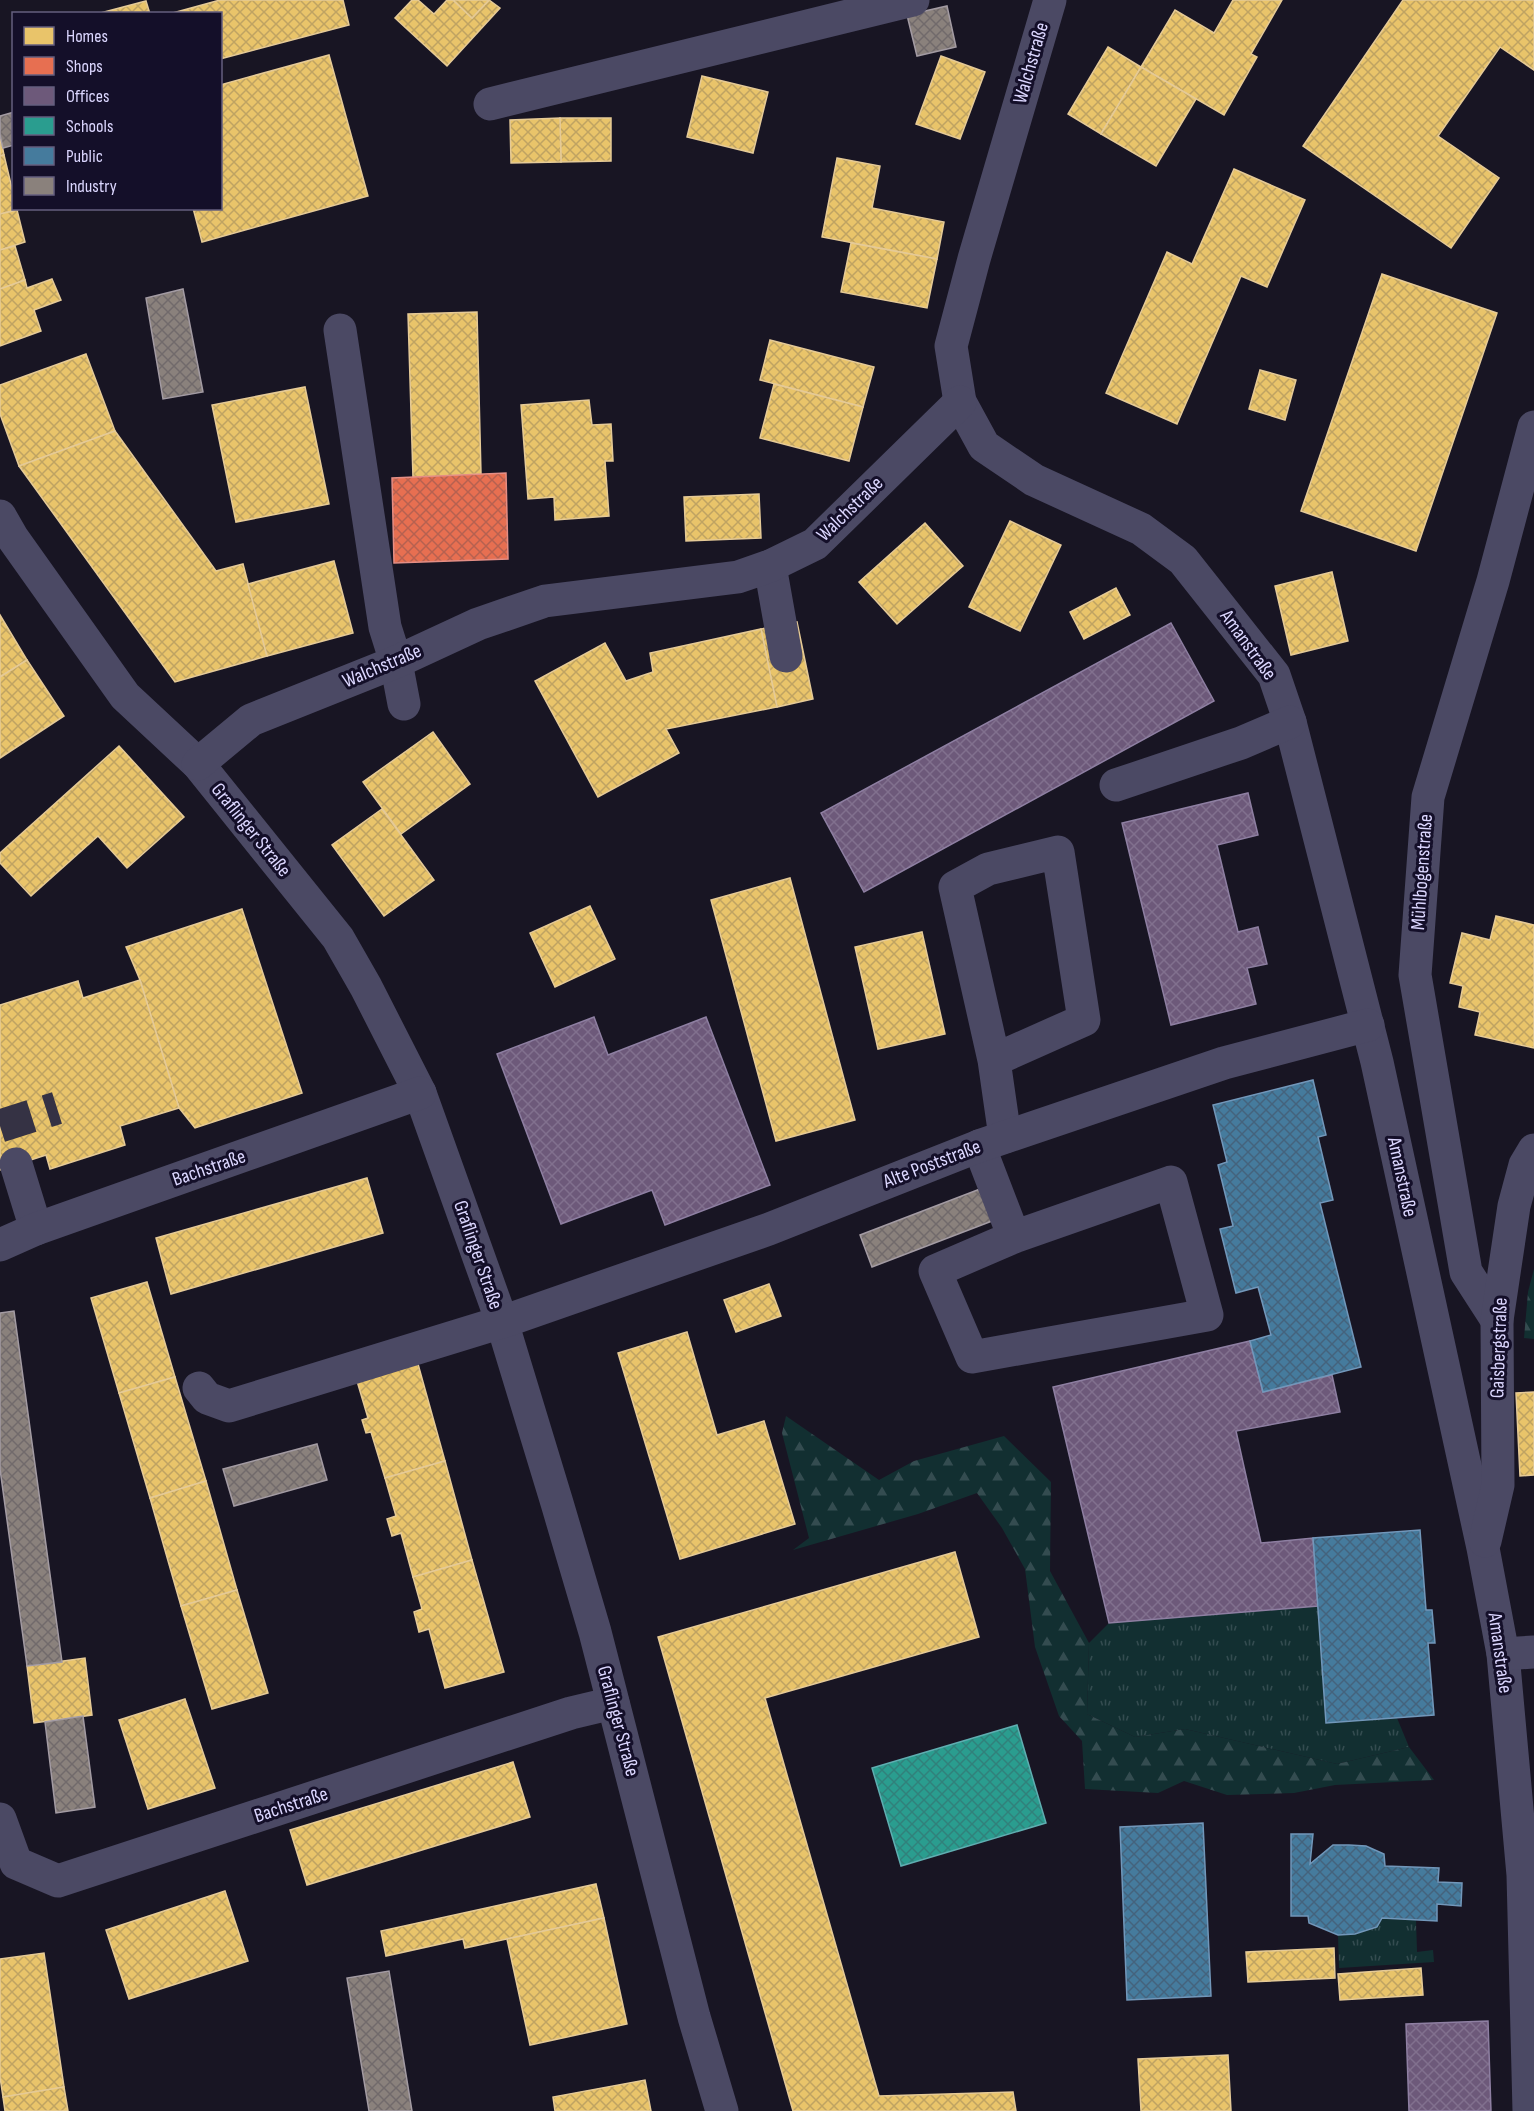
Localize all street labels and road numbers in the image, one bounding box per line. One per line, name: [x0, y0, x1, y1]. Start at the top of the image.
street label: Walchstraße: [1008, 20, 1054, 106]
street label: Walchstraße: [812, 471, 888, 547]
street label: Amanstraße: [1214, 604, 1281, 685]
street label: Walchstraße: [339, 639, 425, 693]
street label: Graflinger Straße: [206, 778, 296, 882]
street label: Mühlbogenstraße: [1406, 813, 1438, 931]
street label: Alte Poststraße: [879, 1134, 984, 1194]
street label: Amanstraße: [1382, 1134, 1422, 1219]
street label: Bachstraße: [169, 1144, 249, 1192]
street label: Graflinger Straße: [448, 1197, 508, 1313]
street label: Gaisbergstraße: [1485, 1297, 1513, 1399]
street label: Amanstraße: [1482, 1610, 1518, 1695]
street label: Graflinger Straße: [592, 1663, 644, 1779]
street label: Bachstraße: [251, 1782, 331, 1828]

